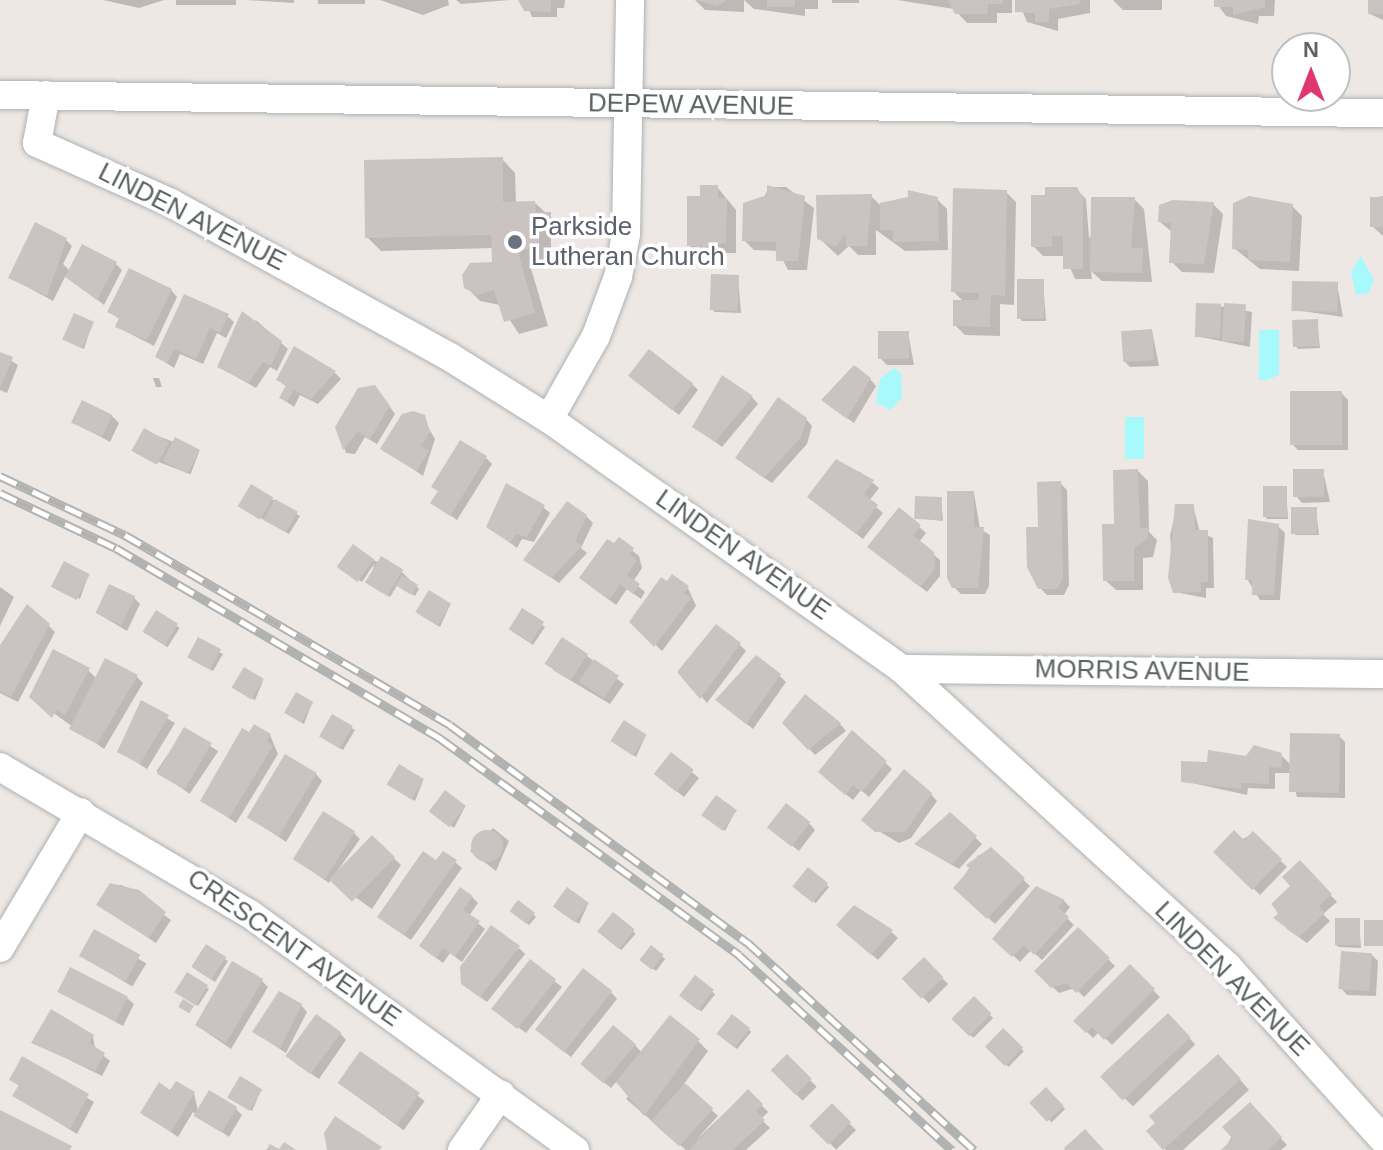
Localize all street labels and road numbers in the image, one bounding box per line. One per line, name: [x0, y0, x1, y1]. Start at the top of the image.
street label: DEPEW AVENUE: [587, 88, 795, 122]
street label: LINDEN AVENUE: [92, 156, 292, 278]
street label: LINDEN AVENUE: [649, 483, 837, 627]
street label: MORRIS AVENUE: [1034, 654, 1250, 688]
street label: CRESCENT AVENUE: [181, 862, 407, 1034]
street label: LINDEN AVENUE: [1148, 895, 1316, 1063]

